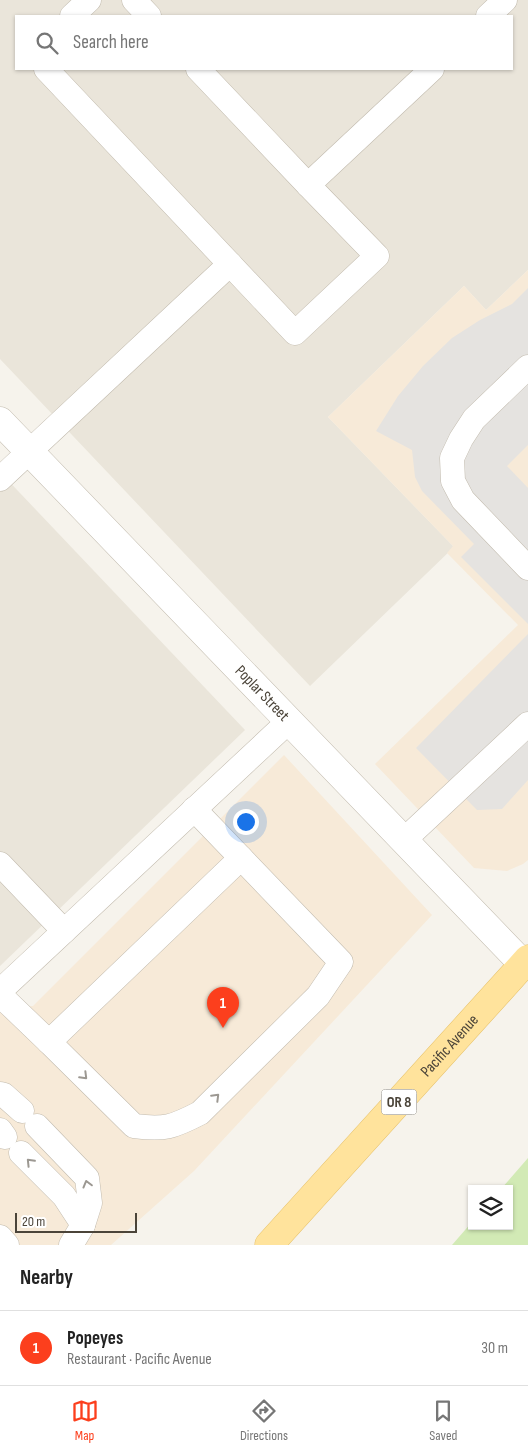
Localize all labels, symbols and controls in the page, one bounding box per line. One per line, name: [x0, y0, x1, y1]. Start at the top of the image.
search box: [15, 15, 513, 70]
icon: search: [33, 29, 61, 57]
text: Search here: [73, 31, 149, 54]
street label: Poplar Street: [231, 661, 293, 725]
your location: [233, 809, 259, 835]
pin: 1: [207, 987, 239, 1028]
street label: Pacific Avenue: [417, 1011, 483, 1081]
one-way arrow: [78, 1070, 87, 1079]
road number: OR 8: [382, 1090, 416, 1114]
one-way arrow: [210, 1094, 219, 1103]
one-way arrow: [27, 1159, 36, 1168]
one-way arrow: [82, 1180, 93, 1188]
map controls: [468, 1185, 513, 1230]
button: layers: [468, 1185, 513, 1230]
scale bar: [15, 1210, 138, 1233]
text: 20 m: [22, 1213, 45, 1230]
text: Nearby: [20, 1265, 73, 1290]
text: Popeyes: [67, 1327, 123, 1350]
text: 1: [33, 1339, 39, 1358]
text: 30 m: [481, 1339, 508, 1358]
text: Restaurant · Pacific Avenue: [67, 1350, 212, 1369]
tab: Map: [71, 1397, 99, 1444]
tab: Directions: [240, 1397, 288, 1444]
tab: Saved: [429, 1397, 457, 1444]

